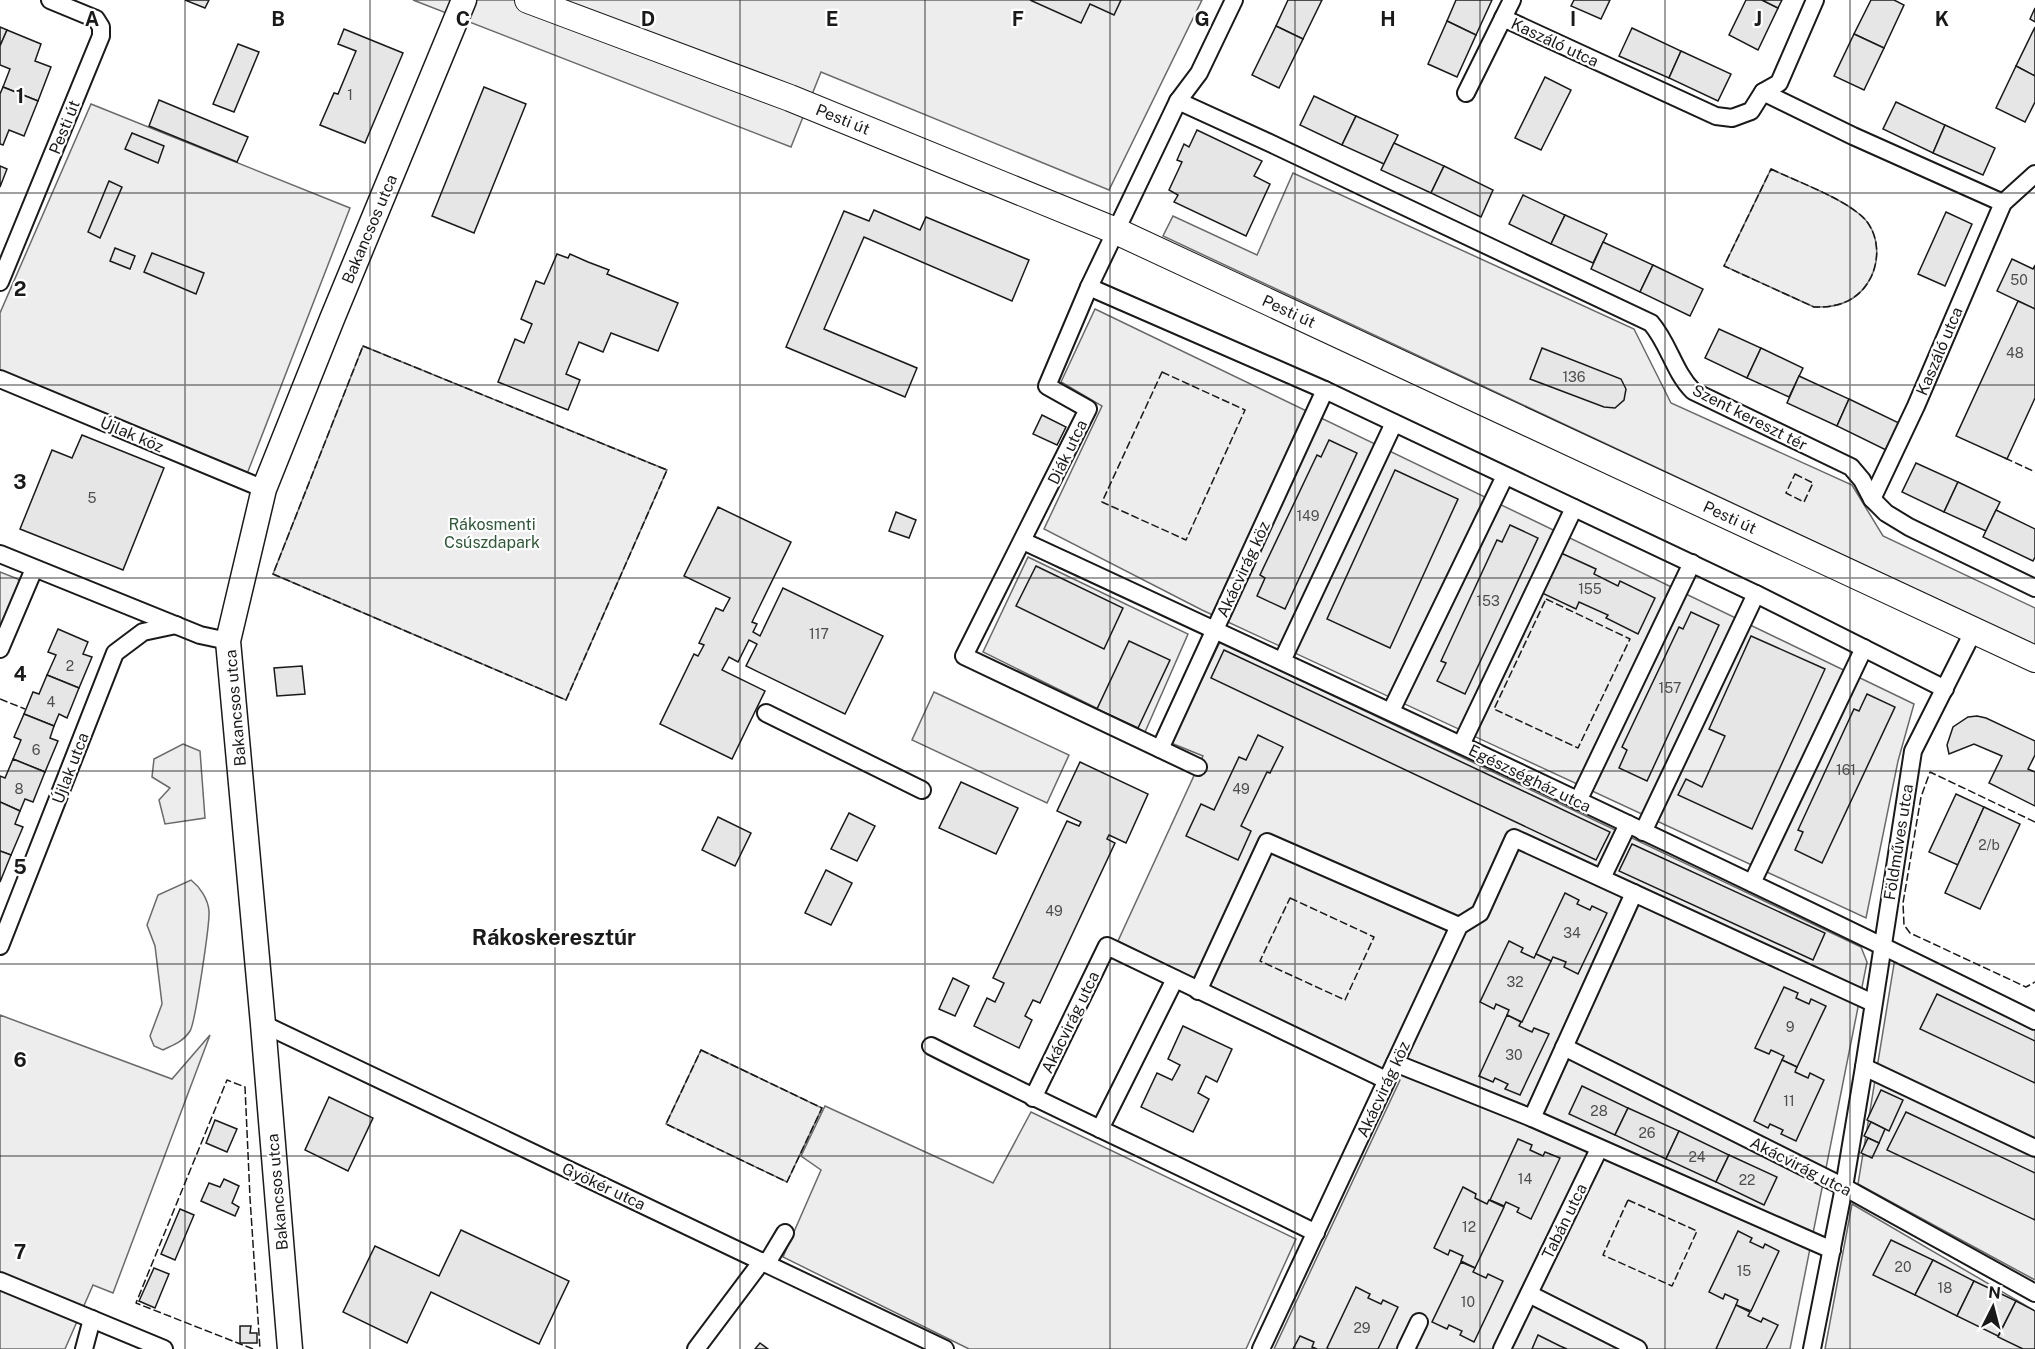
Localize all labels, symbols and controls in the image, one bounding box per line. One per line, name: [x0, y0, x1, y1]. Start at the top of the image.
text: A: [85, 7, 99, 31]
text: B: [271, 7, 285, 31]
text: C: [456, 7, 470, 31]
text: D: [641, 7, 655, 31]
text: E: [826, 7, 838, 31]
text: F: [1012, 7, 1024, 31]
text: G: [1194, 7, 1210, 31]
text: H: [1380, 7, 1396, 31]
text: I: [1570, 7, 1576, 31]
text: J: [1754, 7, 1762, 31]
text: K: [1935, 7, 1949, 31]
street label: Kaszáló utca: [1508, 14, 1601, 71]
text: 1: [16, 84, 24, 108]
house number: 1: [347, 87, 353, 103]
street label: Pesti út: [45, 97, 84, 157]
street label: Pesti út: [813, 100, 873, 139]
street label: Bakancsos utca: [338, 172, 401, 287]
house number: 50: [2010, 272, 2028, 288]
text: 2: [14, 277, 26, 301]
street label: Pesti út: [1259, 291, 1318, 332]
street label: Kaszáló utca: [1912, 304, 1967, 398]
house number: 48: [2006, 345, 2024, 361]
house number: 136: [1562, 369, 1586, 385]
street label: Szent kereszt tér: [1689, 380, 1810, 455]
street label: Újlak köz: [97, 412, 167, 456]
street label: Diák utca: [1044, 417, 1091, 488]
text: 3: [13, 470, 27, 494]
house number: 5: [88, 490, 97, 506]
street label: Pesti út: [1700, 497, 1759, 538]
house number: 149: [1296, 508, 1320, 524]
park label: Rákosmenti Csúszdapark: [444, 515, 540, 552]
street label: Akácvirág köz: [1213, 518, 1274, 620]
house number: 155: [1578, 581, 1602, 597]
house number: 153: [1476, 593, 1500, 609]
house number: 117: [809, 626, 829, 642]
street label: Bakancsos utca: [221, 649, 250, 767]
house number: 2: [66, 658, 74, 674]
text: 4: [13, 662, 27, 686]
house number: 157: [1658, 680, 1682, 696]
house number: 4: [47, 694, 56, 710]
street label: Újlak utca: [47, 730, 93, 806]
street label: Egészségház utca: [1466, 741, 1594, 816]
house number: 6: [32, 742, 41, 758]
house number: 161: [1836, 762, 1856, 778]
house number: 8: [14, 781, 24, 797]
house number: 49: [1232, 781, 1250, 797]
street label: Földműves utca: [1880, 783, 1917, 901]
house number: 2/b: [1978, 837, 2000, 853]
text: 5: [13, 855, 27, 879]
house number: 49: [1045, 903, 1063, 919]
district label: Rákoskeresztúr: [472, 924, 636, 950]
house number: 34: [1563, 925, 1581, 941]
street label: Akácvirág utca: [1038, 968, 1103, 1076]
house number: 32: [1506, 974, 1524, 990]
house number: 9: [1786, 1019, 1795, 1035]
street label: Akácvirág köz: [1353, 1038, 1414, 1140]
house number: 30: [1505, 1047, 1523, 1063]
text: 6: [13, 1048, 27, 1072]
house number: 11: [1783, 1093, 1795, 1109]
house number: 28: [1590, 1103, 1608, 1119]
house number: 26: [1638, 1125, 1656, 1141]
street label: Bakancsos utca: [263, 1133, 292, 1251]
street label: Akácvirág utca: [1747, 1133, 1855, 1200]
house number: 24: [1688, 1149, 1706, 1165]
street label: Gyökér utca: [559, 1159, 648, 1214]
house number: 14: [1518, 1171, 1532, 1187]
house number: 22: [1739, 1172, 1755, 1188]
street label: Tabán utca: [1538, 1180, 1591, 1262]
house number: 12: [1462, 1219, 1476, 1235]
text: 7: [14, 1240, 26, 1264]
house number: 20: [1895, 1259, 1911, 1275]
house number: 15: [1737, 1263, 1751, 1279]
north arrow: [1963, 1277, 2023, 1337]
house number: 18: [1938, 1280, 1952, 1296]
text: N: [1987, 1282, 2002, 1303]
house number: 10: [1461, 1294, 1475, 1310]
house number: 29: [1353, 1320, 1371, 1336]

